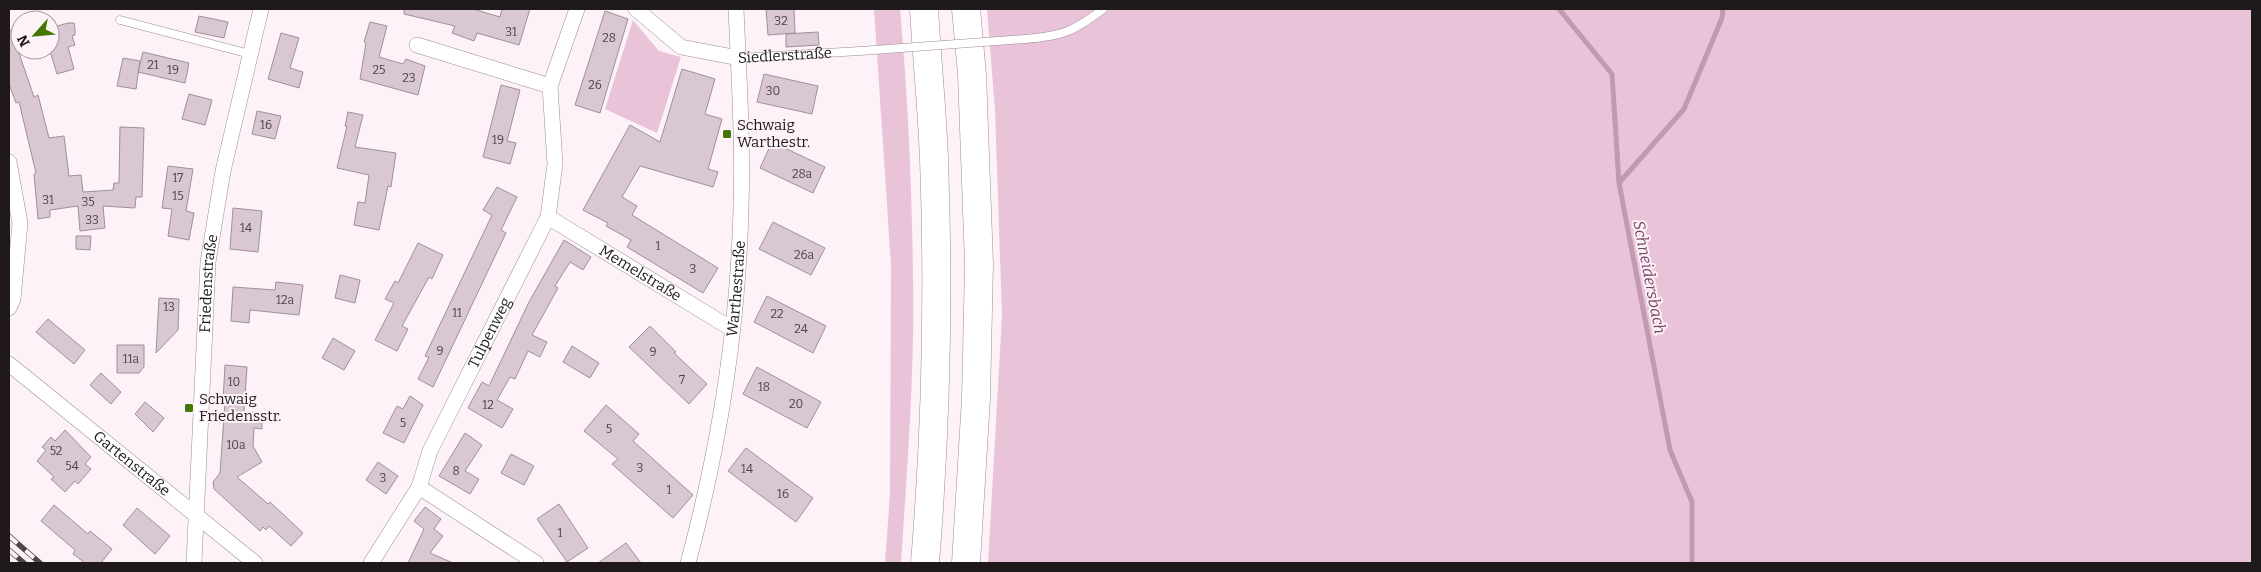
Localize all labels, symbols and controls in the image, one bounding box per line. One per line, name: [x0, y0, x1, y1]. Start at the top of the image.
north arrow: [10, 10, 60, 60]
house number: 32: [774, 14, 788, 28]
house number: 31: [505, 25, 517, 39]
house number: 28: [602, 31, 616, 45]
text: N: [14, 32, 34, 49]
street label: Siedlerstraße: [738, 44, 832, 67]
house number: 21: [147, 58, 159, 72]
house number: 19: [167, 63, 179, 77]
house number: 25: [373, 63, 385, 77]
house number: 23: [402, 71, 416, 85]
house number: 26: [588, 78, 602, 92]
house number: 30: [766, 84, 780, 98]
place label: Schwaig Warthestr.: [737, 116, 810, 151]
house number: 16: [260, 118, 272, 132]
marker: Schwaig Warthestr.: [721, 128, 733, 140]
house number: 19: [492, 133, 504, 147]
house number: 28a: [792, 167, 812, 181]
house number: 17: [173, 171, 183, 185]
house number: 15: [172, 189, 184, 203]
house number: 31: [42, 193, 54, 207]
house number: 35: [81, 195, 95, 209]
house number: 33: [85, 213, 99, 227]
water label: Schneidersbach: [1629, 219, 1670, 335]
house number: 14: [240, 221, 252, 235]
street label: Friedenstraße: [196, 233, 221, 333]
house number: 1: [656, 239, 661, 253]
street label: Warthestraße: [723, 240, 749, 338]
street label: Memelstraße: [596, 241, 685, 305]
house number: 26a: [794, 248, 815, 262]
house number: 3: [690, 262, 697, 276]
house number: 12a: [276, 293, 294, 307]
street label: Tulpenweg: [464, 294, 515, 371]
house number: 13: [163, 300, 175, 314]
house number: 11: [452, 306, 462, 320]
house number: 22: [770, 307, 784, 321]
house number: 24: [794, 322, 808, 336]
house number: 9: [436, 344, 444, 358]
house number: 9: [649, 345, 657, 359]
house number: 11a: [123, 352, 140, 366]
house number: 7: [679, 373, 685, 387]
house number: 10: [228, 375, 240, 389]
house number: 18: [758, 380, 770, 394]
place label: Schwaig Friedensstr.: [199, 390, 281, 425]
house number: 20: [789, 397, 803, 411]
house number: 12: [482, 398, 494, 412]
marker: Schwaig Friedensstr.: [183, 402, 195, 414]
house number: 5: [400, 416, 406, 430]
house number: 5: [606, 422, 612, 436]
street label: Gartenstraße: [90, 427, 174, 500]
house number: 10a: [226, 438, 246, 452]
house number: 52: [50, 444, 62, 458]
house number: 54: [65, 459, 79, 473]
house number: 3: [637, 461, 644, 475]
house number: 14: [741, 462, 753, 476]
house number: 8: [452, 464, 460, 478]
house number: 3: [380, 471, 387, 485]
house number: 1: [667, 483, 672, 497]
house number: 16: [777, 487, 789, 501]
house number: 1: [558, 526, 563, 540]

